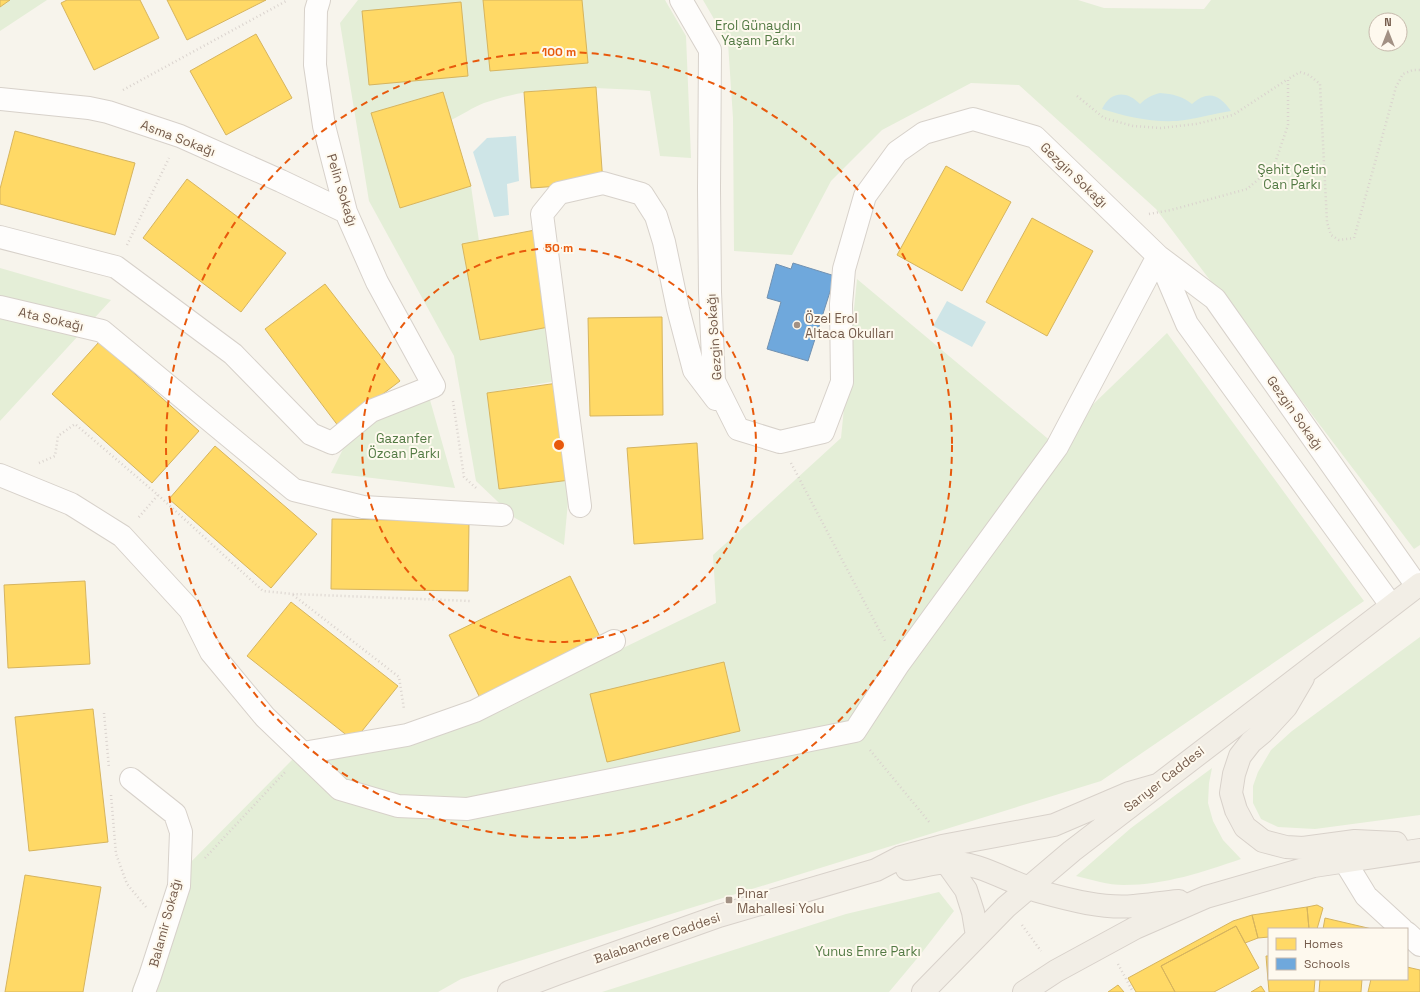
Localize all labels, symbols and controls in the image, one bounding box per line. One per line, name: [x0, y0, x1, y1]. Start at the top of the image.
north arrow: [1368, 12, 1408, 52]
text: N: [1384, 15, 1392, 29]
park label: Erol Günaydın Yaşam Parkı: [715, 17, 801, 49]
text: 100 m: [542, 44, 576, 60]
street label: Asma Sokağı: [138, 116, 218, 160]
street label: Gezgin Sokağı: [1037, 139, 1111, 211]
street label: Pelin Sokağı: [323, 152, 361, 228]
park label: Şehit Çetin Can Parkı: [1257, 161, 1327, 193]
text: 50 m: [545, 240, 573, 256]
street label: Gezgin Sokağı: [702, 293, 726, 381]
street label: Ata Sokağı: [17, 303, 85, 335]
place label: Özel Erol Altaca Okulları: [805, 310, 894, 342]
marker: Özel Erol Altaca Okulları: [792, 320, 802, 330]
street label: Gezgin Sokağı: [1263, 372, 1327, 454]
park label: Gazanfer Özcan Parkı: [368, 430, 440, 462]
centre of rings: [552, 438, 566, 452]
street label: Sarıyer Caddesi: [1120, 742, 1208, 816]
street label: Balamir Sokağı: [145, 877, 185, 969]
place label: Pınar Mahallesi Yolu: [737, 885, 824, 917]
marker: Pınar Mahallesi Yolu: [724, 895, 734, 905]
street label: Balabandere Caddesi: [592, 908, 722, 968]
legend: [1268, 928, 1408, 980]
text: Homes: [1304, 936, 1343, 952]
park label: Yunus Emre Parkı: [815, 943, 921, 960]
text: Schools: [1304, 956, 1350, 972]

